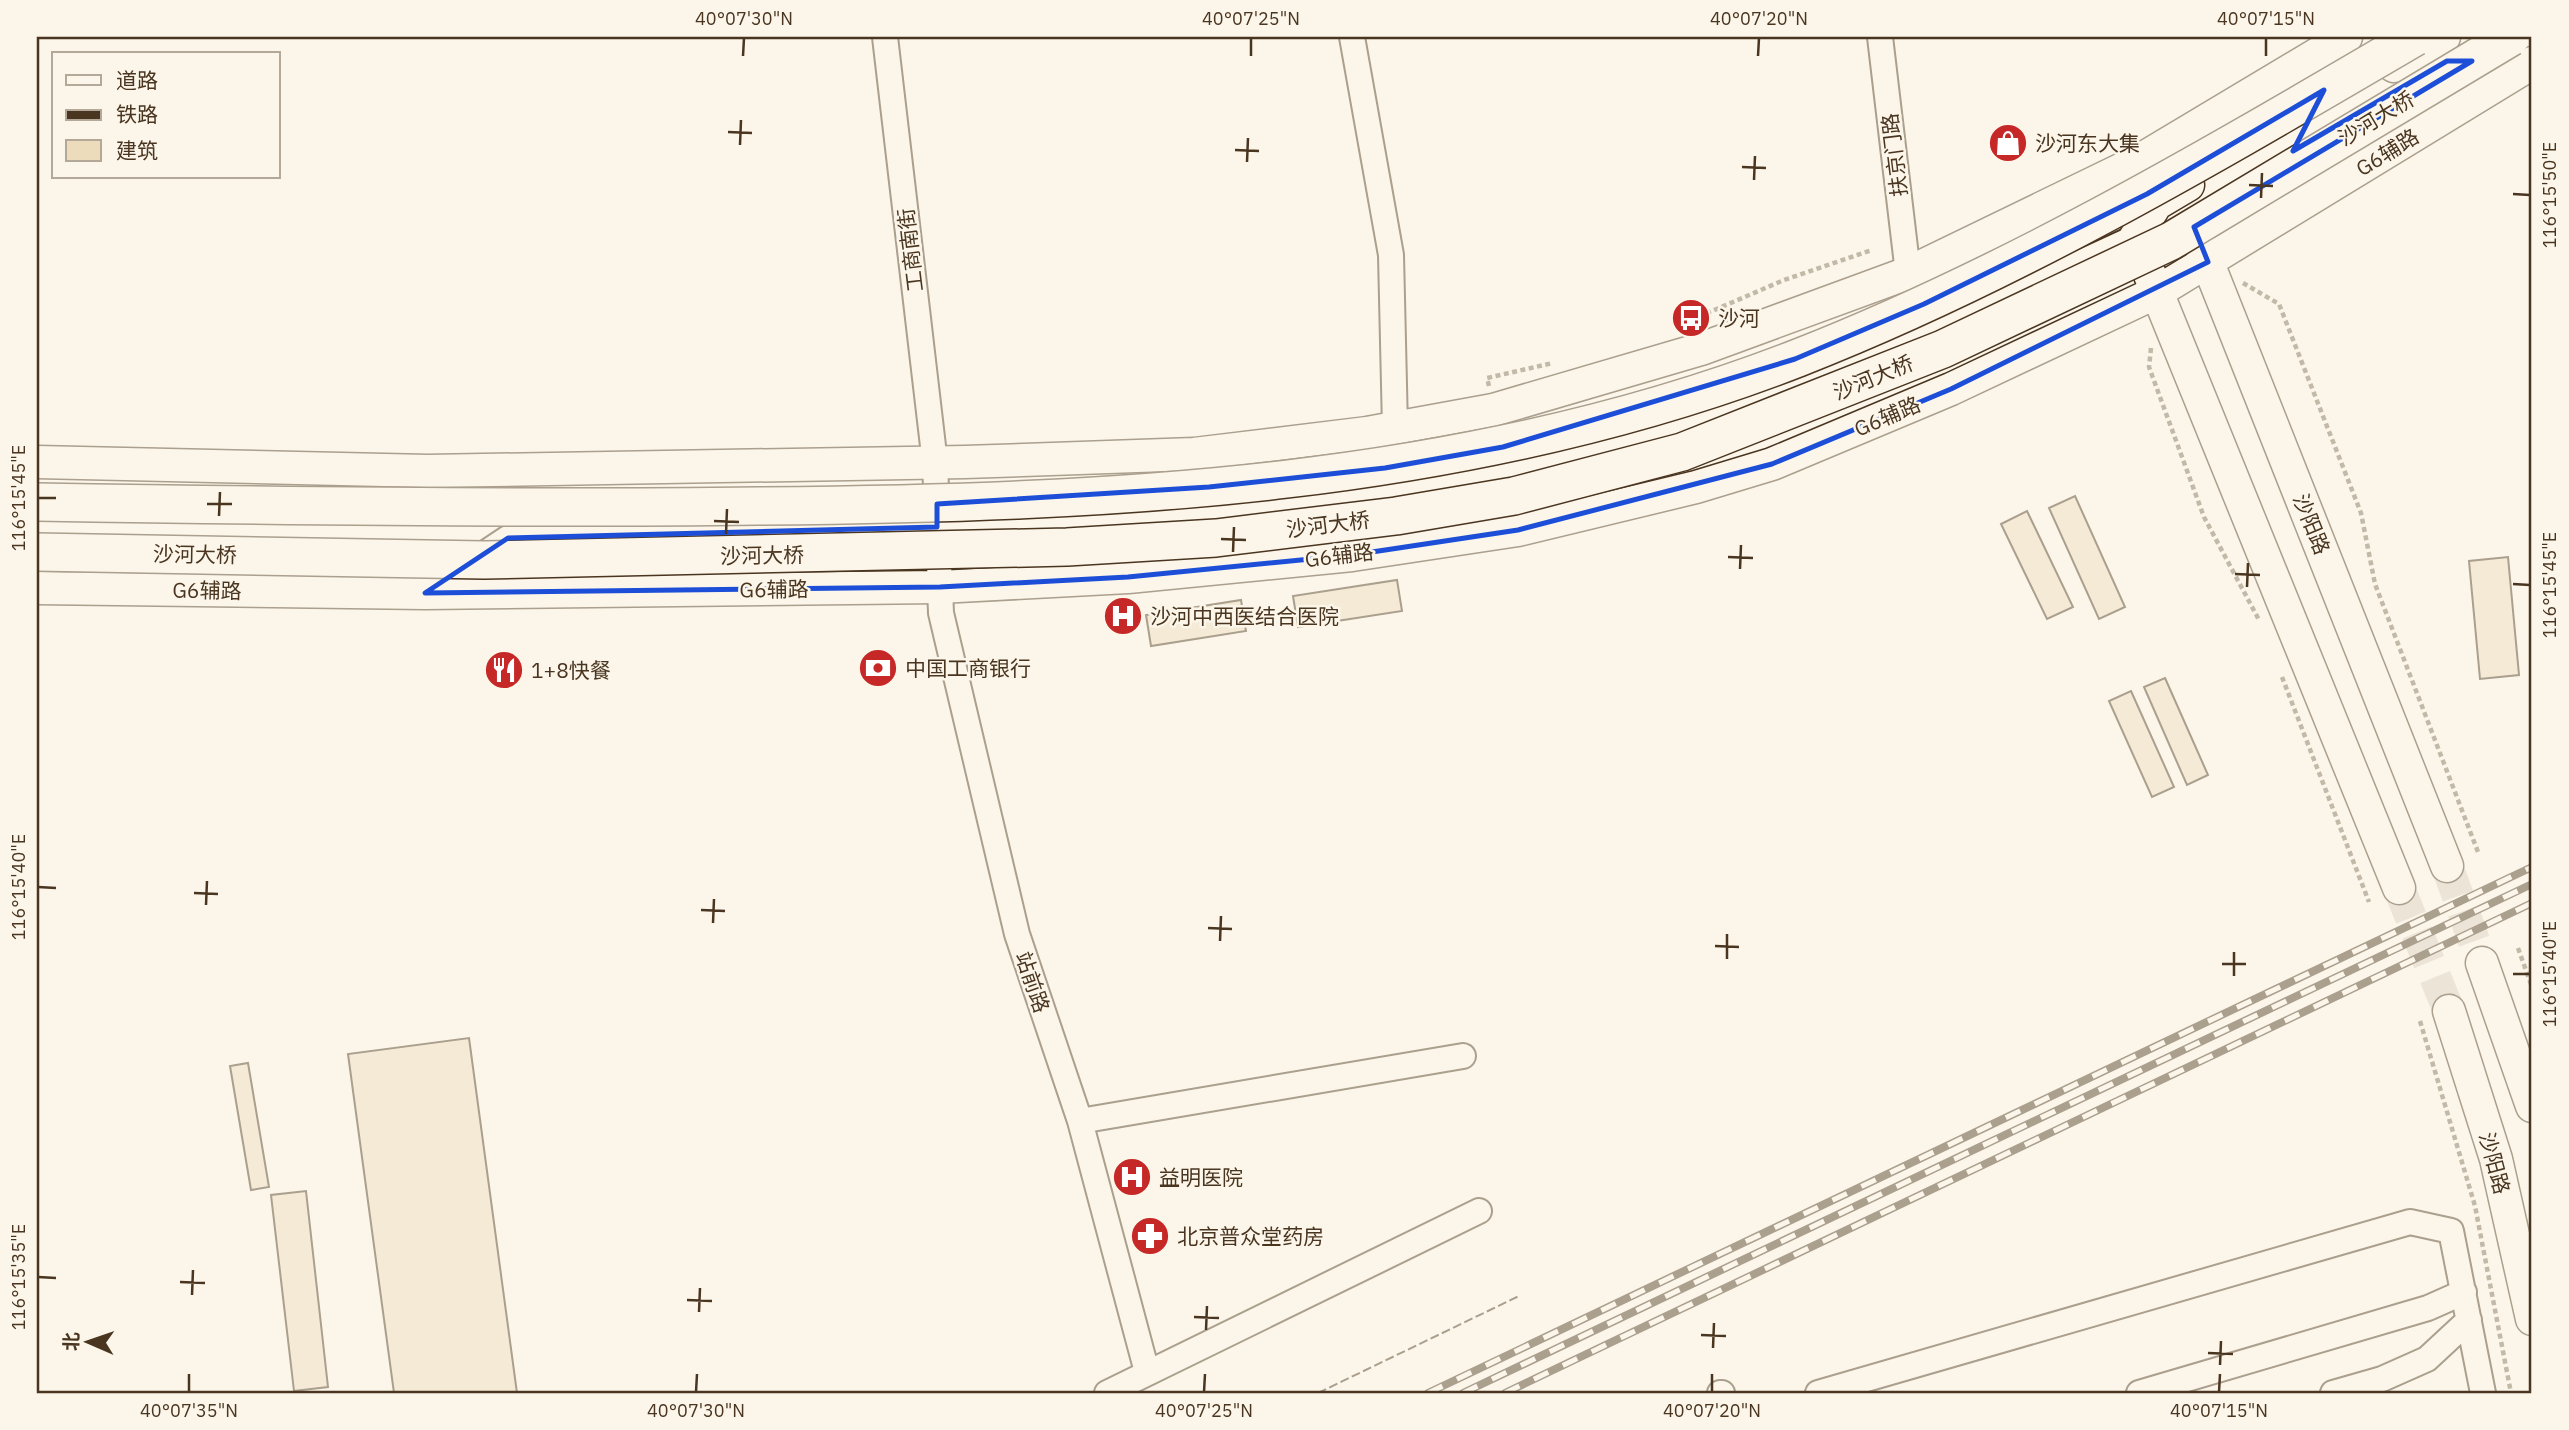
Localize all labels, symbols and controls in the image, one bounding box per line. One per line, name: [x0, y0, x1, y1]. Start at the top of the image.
text: 40°07'30"N: [695, 7, 793, 30]
text: 40°07'25"N: [1202, 7, 1300, 30]
text: 40°07'20"N: [1710, 7, 1808, 30]
text: 40°07'15"N: [2217, 7, 2315, 30]
legend: [52, 52, 280, 178]
text: 道路: [116, 66, 158, 94]
street label: 沙河大桥: [2333, 84, 2419, 152]
text: 铁路: [116, 100, 158, 128]
street label: 扶京门路: [1875, 112, 1913, 198]
shop icon: 沙河东大集: [1987, 122, 2029, 164]
street label: G6辅路: [2350, 122, 2424, 182]
place label: 沙河东大集: [2035, 129, 2140, 157]
text: 建筑: [116, 136, 158, 164]
text: 116°15'50"E: [2538, 142, 2561, 248]
street label: 工商南街: [891, 207, 929, 293]
bus stop icon: 沙河: [1670, 297, 1712, 339]
place label: 沙河: [1718, 304, 1760, 332]
street label: 沙河大桥: [1829, 348, 1917, 406]
street label: G6辅路: [1850, 390, 1924, 442]
text: 116°15'45"E: [7, 445, 30, 551]
street label: 沙阳路: [2287, 490, 2337, 558]
street label: 沙河大桥: [1285, 505, 1371, 543]
text: 116°15'45"E: [2538, 532, 2561, 638]
street label: G6辅路: [1303, 537, 1375, 573]
street label: 沙河大桥: [153, 539, 237, 569]
street label: 沙河大桥: [720, 540, 804, 570]
street label: G6辅路: [739, 574, 809, 604]
street label: G6辅路: [172, 575, 242, 605]
hospital icon: 沙河中西医结合医院: [1102, 595, 1144, 637]
place label: 沙河中西医结合医院: [1150, 602, 1339, 630]
bank icon: 中国工商银行: [857, 647, 899, 689]
restaurant icon: 1+8快餐: [483, 649, 525, 691]
place label: 中国工商银行: [905, 654, 1031, 682]
place label: 1+8快餐: [531, 656, 611, 684]
text: 116°15'40"E: [7, 834, 30, 940]
text: 116°15'40"E: [2538, 921, 2561, 1027]
street label: 站前路: [1010, 948, 1056, 1016]
street label: 沙阳路: [2473, 1129, 2517, 1197]
hospital icon: 益明医院: [1111, 1156, 1153, 1198]
place label: 益明医院: [1159, 1163, 1243, 1191]
pharmacy icon: 北京普众堂药房: [1129, 1215, 1171, 1257]
place label: 北京普众堂药房: [1177, 1222, 1324, 1250]
text: 116°15'35"E: [7, 1224, 30, 1330]
north arrow: [52, 1308, 122, 1378]
text: 北: [59, 1331, 83, 1351]
text: 40°07'35"N: [140, 1399, 238, 1422]
text: 40°07'30"N: [647, 1399, 745, 1422]
text: 40°07'25"N: [1155, 1399, 1253, 1422]
text: 40°07'20"N: [1663, 1399, 1761, 1422]
text: 40°07'15"N: [2170, 1399, 2268, 1422]

